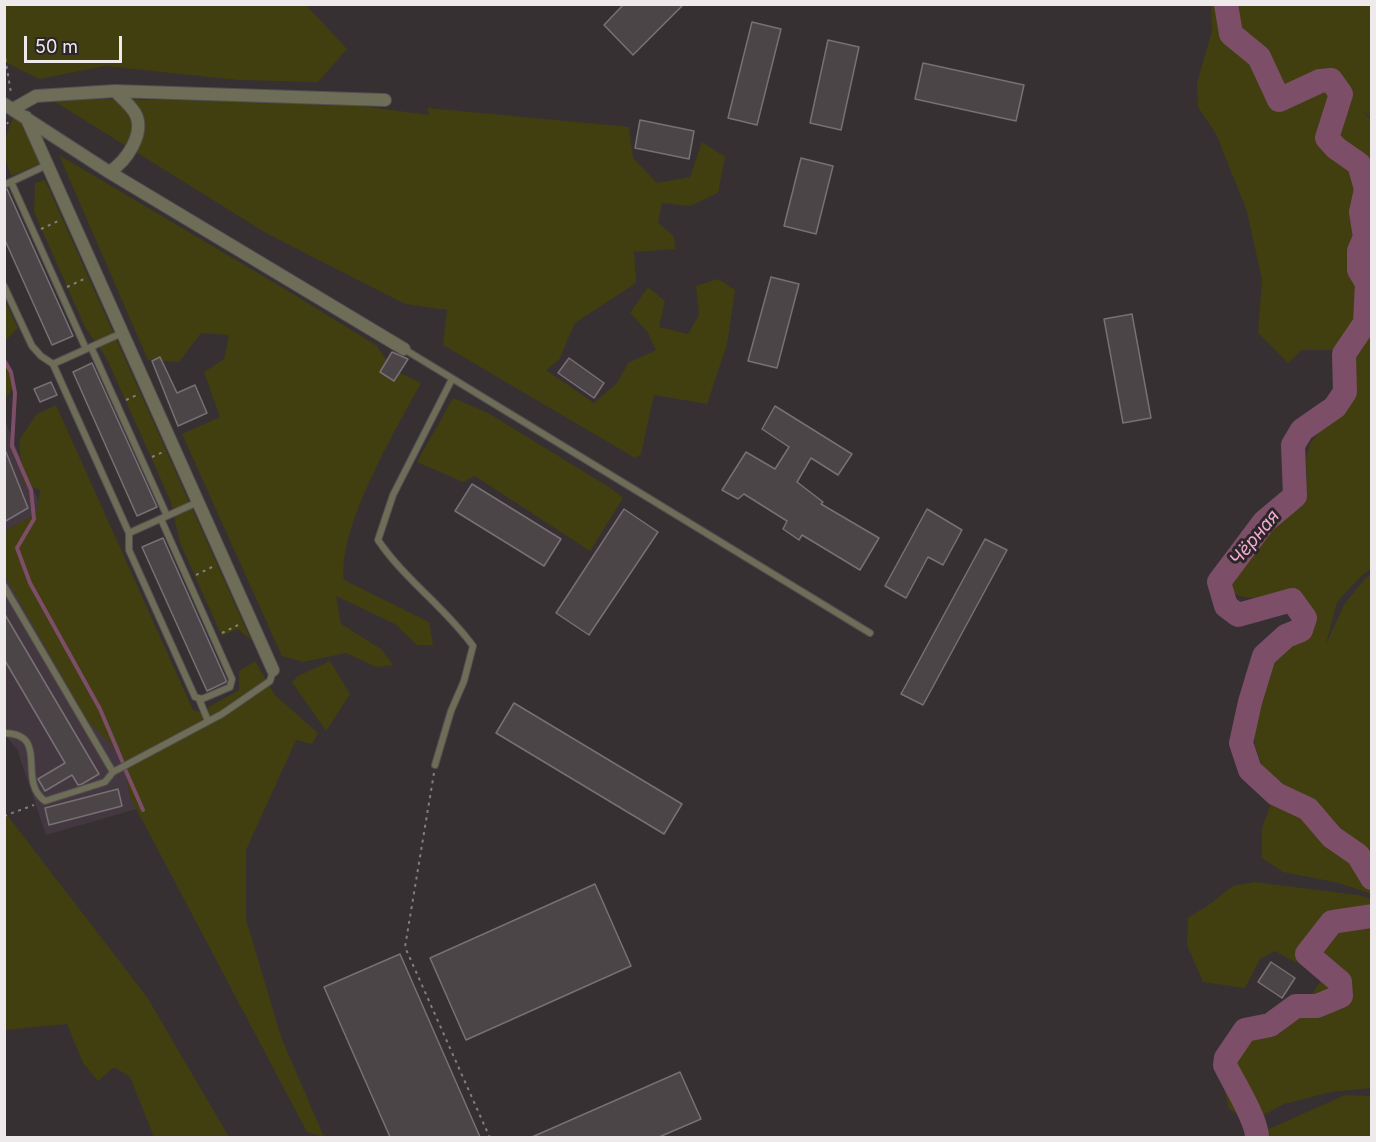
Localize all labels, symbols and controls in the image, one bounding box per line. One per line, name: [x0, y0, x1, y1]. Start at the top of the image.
scale bar: [27, 24, 124, 62]
text: 50 m: [35, 36, 78, 57]
water label: Чёрная: [1226, 506, 1284, 570]

